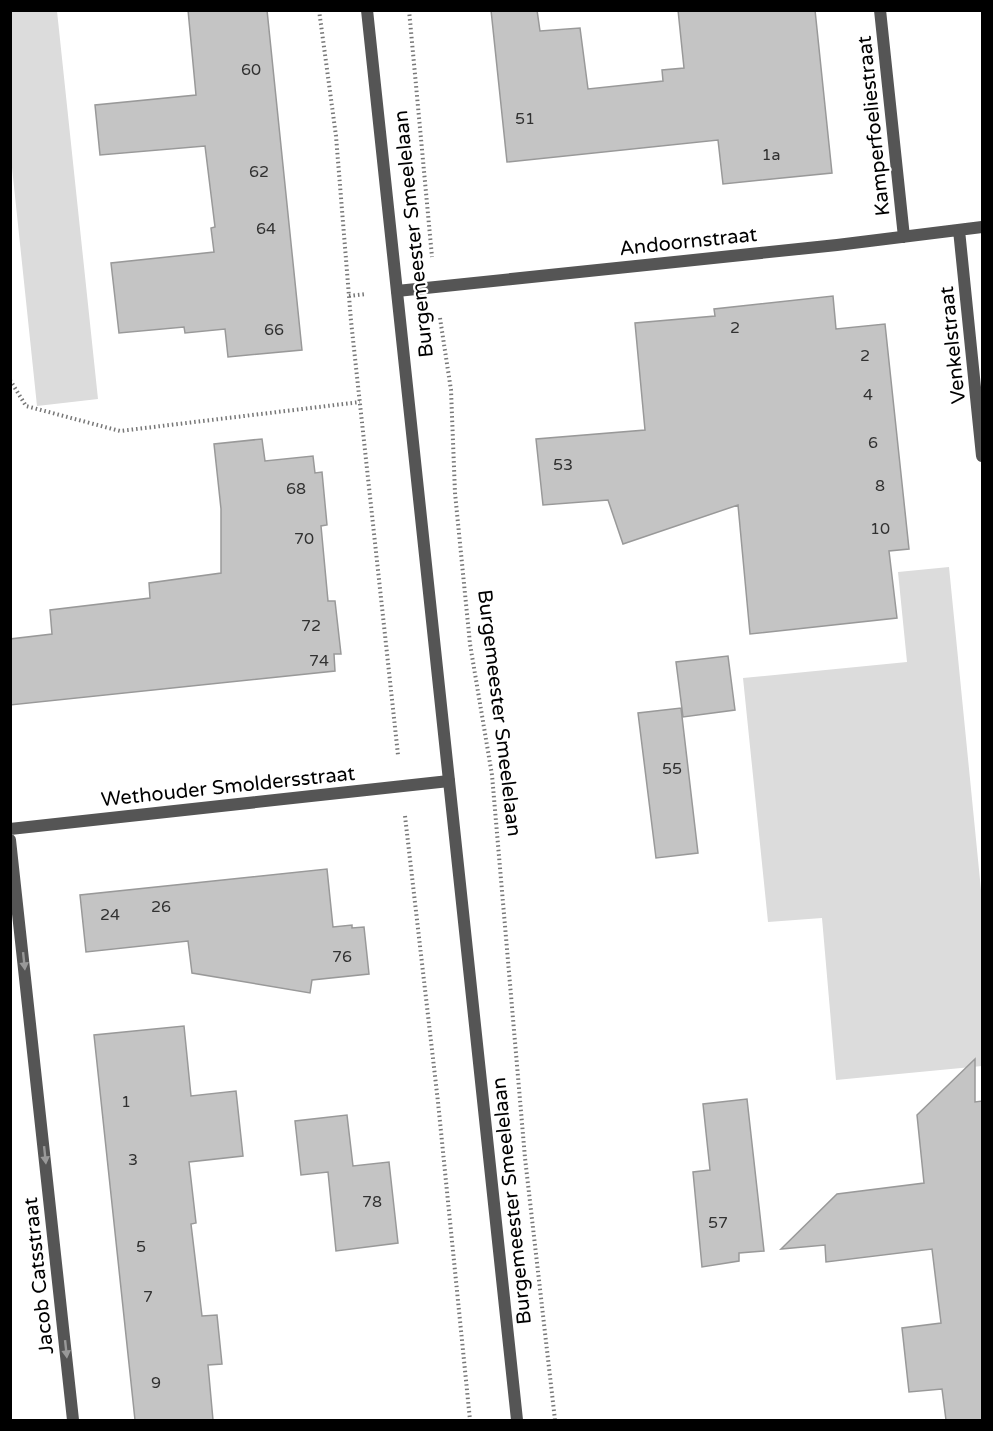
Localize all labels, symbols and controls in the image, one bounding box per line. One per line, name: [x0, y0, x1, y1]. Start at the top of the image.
street label: Kamperfoeliestraat: [853, 34, 895, 217]
house number: 60: [241, 60, 261, 80]
street label: Burgemeester Smeelelaan: [389, 109, 439, 359]
house number: 51: [515, 109, 535, 129]
house number: 1a: [761, 145, 781, 165]
house number: 62: [249, 162, 269, 182]
house number: 64: [256, 219, 276, 239]
street label: Andoornstraat: [618, 223, 759, 261]
street label: Venkelstraat: [935, 285, 971, 405]
house number: 2: [730, 318, 740, 338]
house number: 66: [264, 320, 284, 340]
house number: 2: [860, 346, 870, 366]
house number: 4: [863, 385, 873, 405]
house number: 6: [868, 433, 878, 453]
house number: 53: [553, 455, 573, 475]
house number: 8: [875, 476, 885, 496]
house number: 68: [286, 479, 306, 499]
house number: 10: [870, 519, 890, 539]
house number: 70: [294, 529, 314, 549]
street label: Burgemeester Smeelelaan: [472, 588, 526, 838]
house number: 72: [301, 616, 321, 636]
house number: 74: [309, 651, 329, 671]
house number: 55: [662, 759, 682, 779]
street label: Wethouder Smoldersstraat: [100, 762, 357, 812]
house number: 26: [151, 897, 171, 917]
house number: 24: [100, 905, 120, 925]
house number: 76: [332, 947, 352, 967]
one-way arrow: [19, 951, 28, 970]
street label: Burgemeester Smeelelaan: [487, 1076, 537, 1326]
house number: 1: [121, 1092, 131, 1112]
one-way arrow: [40, 1145, 49, 1164]
house number: 3: [128, 1150, 138, 1170]
house number: 78: [362, 1192, 382, 1212]
street label: Jacob Catsstraat: [19, 1196, 59, 1356]
house number: 57: [708, 1213, 728, 1233]
house number: 5: [136, 1237, 146, 1257]
house number: 7: [143, 1287, 153, 1307]
one-way arrow: [61, 1339, 70, 1358]
house number: 9: [151, 1373, 161, 1393]

